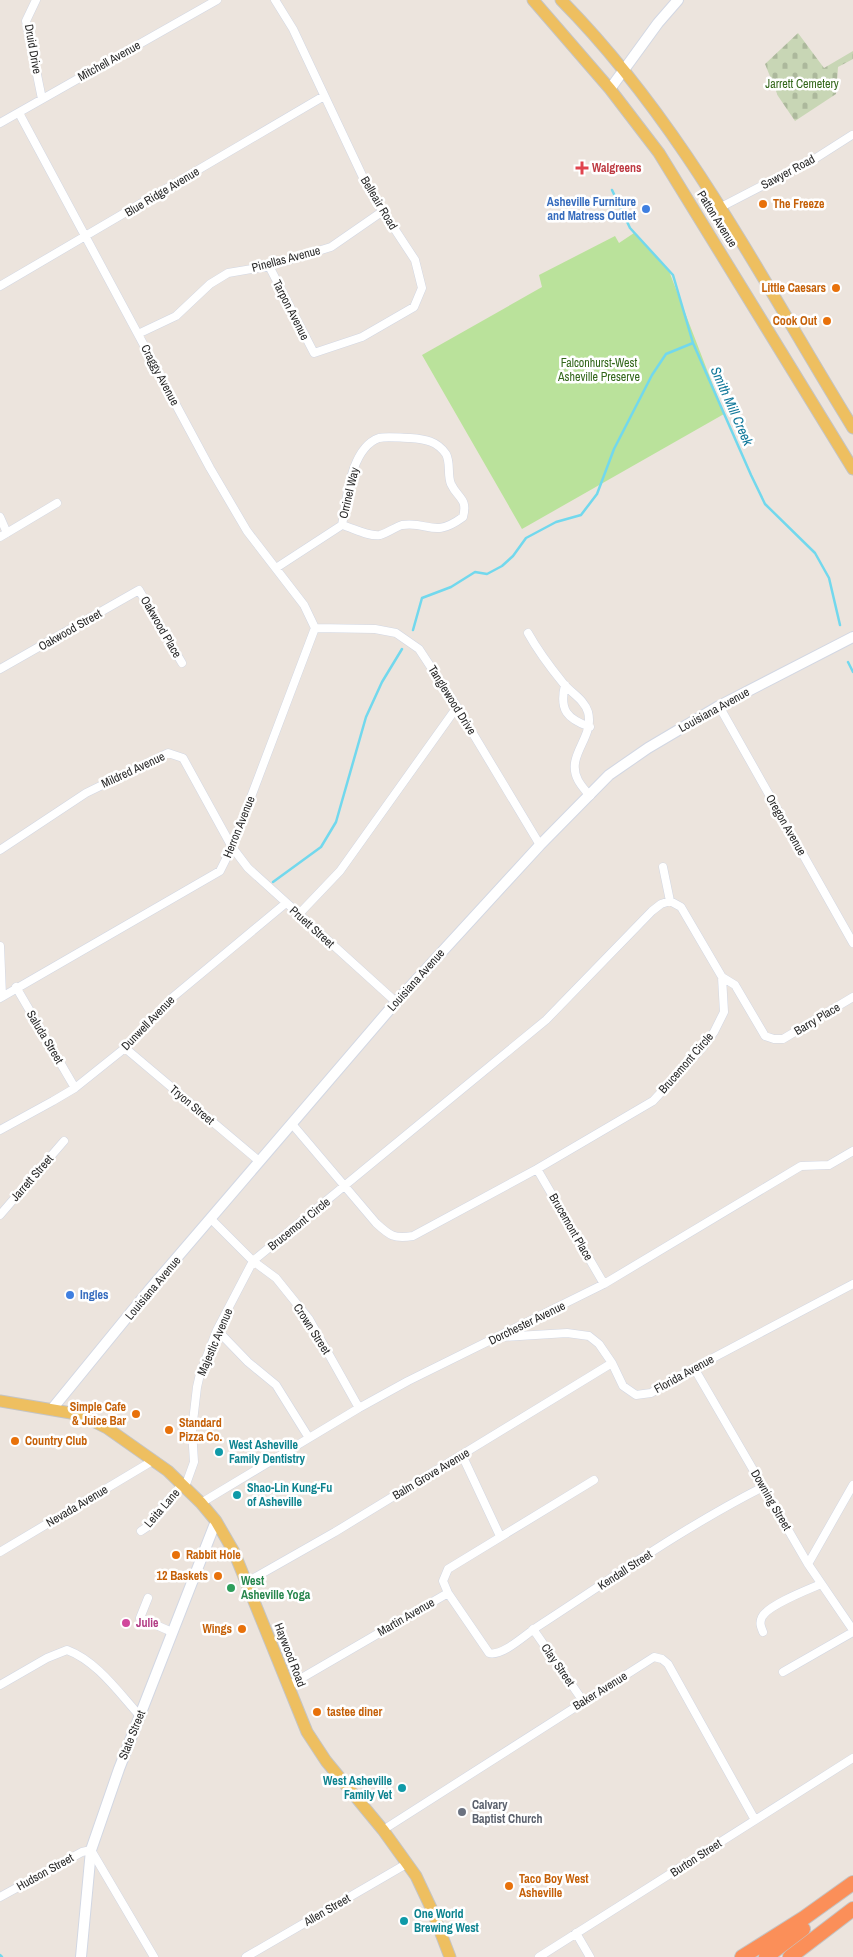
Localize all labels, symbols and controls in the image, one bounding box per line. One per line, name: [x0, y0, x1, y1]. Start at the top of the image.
street label: Druid Drive: [21, 23, 45, 75]
street label: Mitchell Avenue: [75, 37, 143, 85]
park label: Jarrett Cemetery: [765, 76, 839, 92]
street label: Sawyer Road: [758, 151, 818, 193]
place label: Walgreens: [592, 160, 642, 176]
marker: Walgreens: [576, 162, 588, 174]
street label: Blue Ridge Avenue: [122, 163, 202, 221]
street label: Belleair Road: [357, 173, 401, 233]
street label: Patton Avenue: [693, 188, 741, 250]
place label: Asheville Furniture and Matress Outlet: [547, 194, 637, 224]
place label: The Freeze: [773, 196, 825, 212]
marker: The Freeze: [757, 198, 769, 210]
marker: Asheville Furniture and Matress Outlet: [640, 203, 652, 215]
street label: Pinellas Avenue: [250, 242, 322, 276]
street label: Tarpon Avenue: [269, 277, 313, 343]
place label: Little Caesars: [761, 280, 827, 296]
marker: Little Caesars: [830, 282, 842, 294]
place label: Cook Out: [773, 313, 818, 329]
marker: Cook Out: [821, 315, 833, 327]
street label: Craggy Avenue: [137, 342, 183, 408]
park label: Falconhurst-West Asheville Preserve: [557, 355, 640, 385]
water label: Smith Mill Creek: [707, 364, 758, 450]
street label: Orrinel Way: [335, 466, 363, 520]
street label: Oakwood Place: [137, 593, 185, 661]
street label: Oakwood Street: [35, 605, 105, 655]
street label: Tanglewood Drive: [424, 662, 480, 738]
street label: Louisiana Avenue: [676, 684, 752, 736]
street label: Mildred Avenue: [99, 748, 167, 792]
street label: Oregon Avenue: [762, 791, 810, 859]
street label: Herron Avenue: [219, 794, 259, 860]
street label: Pruett Street: [286, 903, 338, 952]
street label: Louisiana Avenue: [384, 945, 448, 1015]
street label: Dunwell Avenue: [118, 992, 178, 1054]
street label: Barry Place: [791, 999, 843, 1039]
street label: Saluda Street: [23, 1007, 67, 1067]
street label: Brucemont Circle: [655, 1029, 717, 1097]
street label: Tryon Street: [166, 1082, 218, 1129]
street label: Jarrett Street: [7, 1151, 57, 1205]
street label: Brucemont Place: [545, 1191, 597, 1263]
street label: Brucemont Circle: [264, 1194, 334, 1254]
street label: Louisiana Avenue: [122, 1253, 184, 1323]
place label: Ingles: [80, 1287, 109, 1303]
marker: Ingles: [64, 1289, 76, 1301]
street label: Dorchester Avenue: [486, 1298, 568, 1348]
street label: Crown Street: [290, 1301, 334, 1358]
street label: Majestic Avenue: [194, 1306, 236, 1378]
street label: Florida Avenue: [651, 1351, 717, 1397]
place label: Simple Cafe & Juice Bar: [70, 1399, 127, 1429]
marker: Simple Cafe & Juice Bar: [130, 1408, 142, 1420]
place label: Standard Pizza Co.: [179, 1415, 222, 1445]
marker: Standard Pizza Co.: [163, 1424, 175, 1436]
place label: Country Club: [25, 1433, 87, 1449]
marker: Country Club: [9, 1435, 21, 1447]
place label: West Asheville Family Dentistry: [229, 1437, 306, 1467]
street label: Balm Grove Avenue: [389, 1445, 473, 1503]
marker: West Asheville Family Dentistry: [213, 1446, 225, 1458]
street label: Downing Street: [747, 1467, 795, 1534]
place label: Shao-Lin Kung-Fu of Asheville: [247, 1480, 332, 1510]
street label: Nevada Avenue: [43, 1481, 111, 1531]
street label: Leita Lane: [141, 1485, 183, 1531]
marker: Shao-Lin Kung-Fu of Asheville: [231, 1489, 243, 1501]
street label: Kendall Street: [595, 1546, 655, 1594]
place label: Rabbit Hole: [186, 1547, 241, 1563]
marker: Rabbit Hole: [170, 1549, 182, 1561]
place label: 12 Baskets: [157, 1568, 209, 1584]
marker: 12 Baskets: [212, 1570, 224, 1582]
place label: West Asheville Yoga: [241, 1573, 311, 1603]
marker: West Asheville Yoga: [225, 1582, 237, 1594]
street label: Martin Avenue: [375, 1594, 437, 1640]
place label: Julie: [136, 1615, 159, 1631]
marker: Julie: [120, 1617, 132, 1629]
place label: Wings: [203, 1621, 233, 1637]
street label: Haywood Road: [270, 1621, 310, 1689]
marker: Wings: [236, 1623, 248, 1635]
street label: Clay Street: [537, 1640, 579, 1690]
street label: Baker Avenue: [570, 1668, 630, 1714]
place label: tastee diner: [327, 1704, 382, 1720]
marker: tastee diner: [311, 1706, 323, 1718]
street label: State Street: [115, 1708, 149, 1762]
place label: West Asheville Family Vet: [323, 1773, 393, 1803]
marker: West Asheville Family Vet: [396, 1782, 408, 1794]
place label: Calvary Baptist Church: [472, 1797, 543, 1827]
marker: Calvary Baptist Church: [456, 1806, 468, 1818]
street label: Burton Street: [667, 1835, 725, 1881]
street label: Hudson Street: [14, 1850, 77, 1894]
place label: Taco Boy West Asheville: [519, 1871, 589, 1901]
marker: Taco Boy West Asheville: [503, 1880, 515, 1892]
street label: Allen Street: [300, 1890, 353, 1930]
place label: One World Brewing West: [414, 1906, 480, 1936]
marker: One World Brewing West: [398, 1915, 410, 1927]

